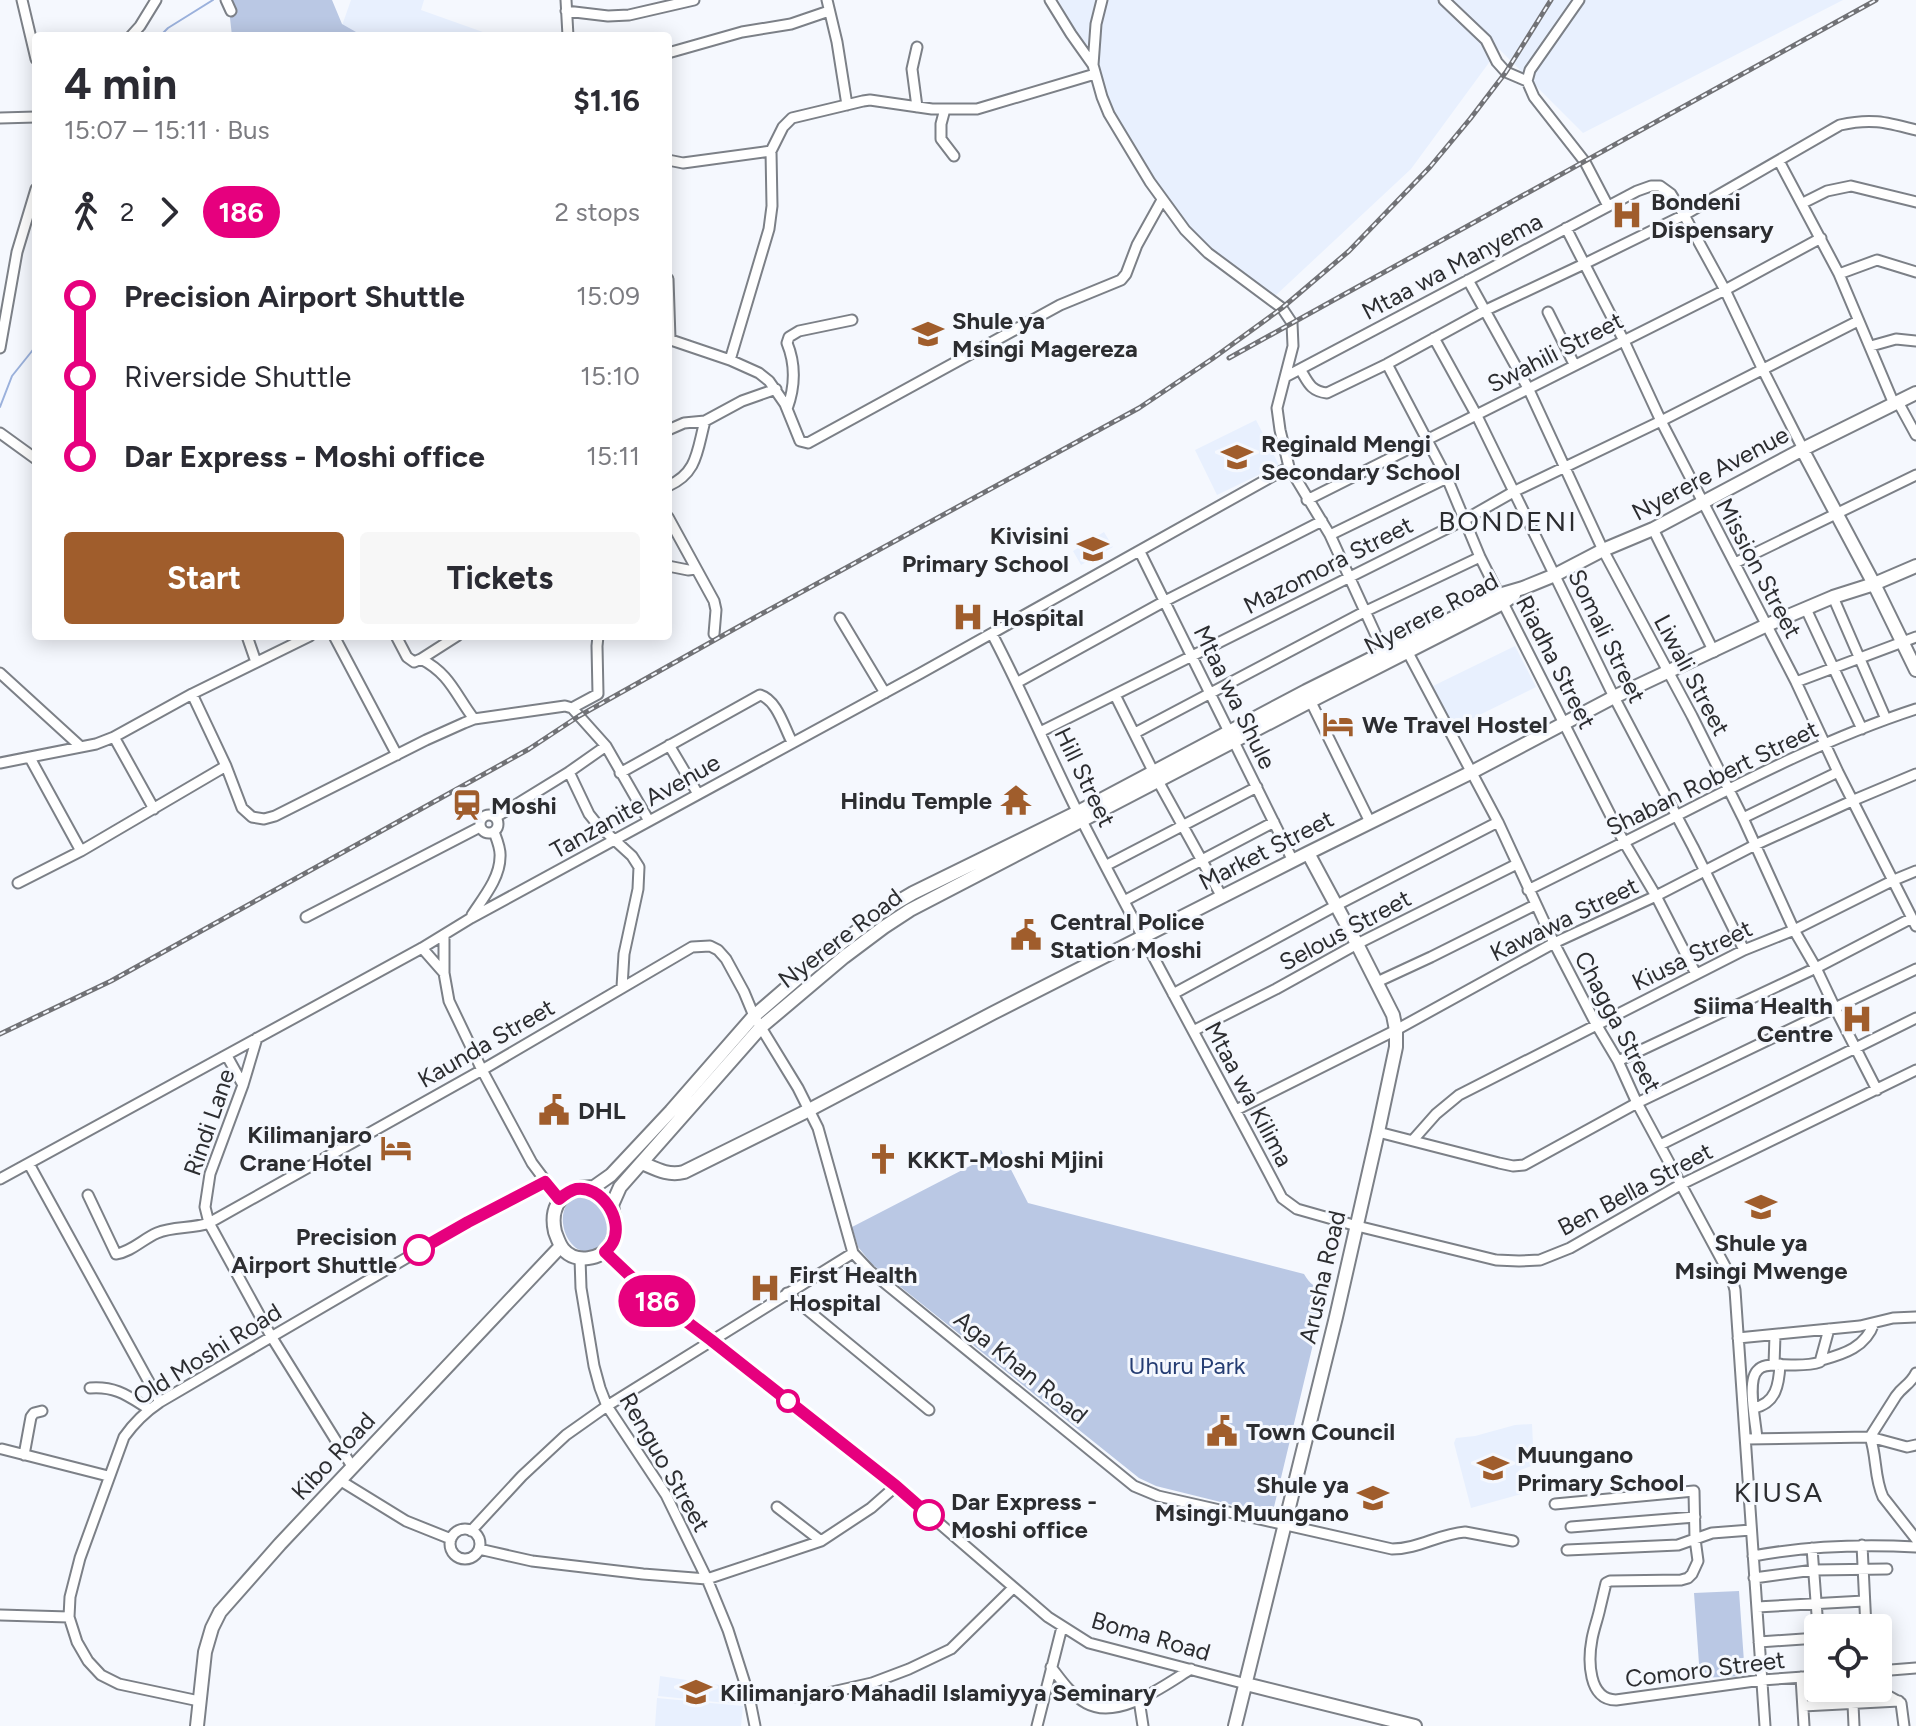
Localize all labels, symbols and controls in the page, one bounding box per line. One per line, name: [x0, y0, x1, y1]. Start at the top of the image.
text: 4 min: [64, 57, 177, 110]
text: $1.16: [573, 82, 640, 119]
text: 15:07 – 15:11 · Bus: [64, 114, 270, 146]
place label: Bondeni Dispensary: [1651, 187, 1774, 244]
icon: walk: [64, 190, 108, 234]
icon: forward: [147, 190, 191, 234]
text: 186: [219, 195, 264, 229]
text: 2: [120, 196, 135, 228]
text: 2 stops: [555, 196, 640, 228]
hospital icon: Bondeni Dispensary: [1610, 198, 1644, 232]
street label: Mtaa wa Manyema: [1357, 206, 1547, 326]
text: Precision Airport Shuttle: [124, 278, 465, 315]
text: 15:09: [576, 280, 640, 312]
street label: Swahili Street: [1482, 305, 1628, 399]
place label: Shule ya Msingi Magereza: [952, 306, 1138, 363]
school or university icon: Shule ya Msingi Magereza: [911, 317, 945, 351]
text: Riverside Shuttle: [124, 358, 351, 395]
text: 15:10: [580, 360, 640, 392]
street label: Nyerere Avenue: [1627, 419, 1793, 527]
place label: Reginald Mengi Secondary School: [1261, 429, 1460, 486]
text: Dar Express - Moshi office: [124, 438, 485, 475]
text: 15:11: [586, 440, 640, 472]
school or university icon: Reginald Mengi Secondary School: [1220, 440, 1254, 474]
street label: Mission Street: [1710, 493, 1808, 643]
district label: BONDENI: [1438, 504, 1578, 538]
street label: Mazomora Street: [1239, 510, 1417, 620]
place label: Kivisini Primary School: [902, 521, 1069, 578]
button: Start: [64, 532, 344, 624]
button: Tickets: [360, 532, 640, 624]
school or university icon: Kivisini Primary School: [1076, 532, 1110, 566]
street label: Somali Street: [1562, 564, 1652, 708]
street label: Nyerere Road: [1359, 566, 1503, 660]
street label: Riadha Street: [1510, 591, 1602, 733]
hospital icon: Hospital: [951, 600, 985, 634]
place label: Hospital: [992, 603, 1084, 632]
street label: Liwali Street: [1648, 610, 1736, 740]
street label: Mtaa wa Shule: [1188, 620, 1282, 774]
hotel icon: We Travel Hostel: [1321, 707, 1355, 741]
place label: We Travel Hostel: [1362, 710, 1548, 739]
street label: Shaban Robert Street: [1601, 714, 1823, 842]
street label: Hill Street: [1048, 722, 1122, 832]
street label: Tanzanite Avenue: [545, 747, 725, 865]
temple icon: Hindu Temple: [999, 783, 1033, 817]
place label: Hindu Temple: [840, 786, 992, 815]
station icon: Moshi: [450, 788, 484, 822]
place label: Moshi: [491, 791, 557, 820]
street label: Market Street: [1194, 804, 1338, 896]
street label: Kawawa Street: [1485, 871, 1643, 967]
street label: Nyerere Road: [772, 882, 908, 994]
street label: Selous Street: [1274, 883, 1416, 977]
place label: Central Police Station Moshi: [1050, 907, 1204, 964]
street label: Kiusa Street: [1627, 913, 1757, 997]
public building icon: Central Police Station Moshi: [1009, 918, 1043, 952]
street label: Chagga Street: [1568, 946, 1668, 1098]
place label: Siima Health Centre: [1693, 991, 1833, 1048]
street label: Kaunda Street: [413, 992, 559, 1094]
hospital icon: Siima Health Centre: [1840, 1002, 1874, 1036]
street label: Mtaa wa Kilima: [1199, 1016, 1299, 1172]
street label: Rindi Lane: [177, 1065, 241, 1179]
public building icon: DHL: [537, 1093, 571, 1127]
place label: DHL: [578, 1096, 626, 1125]
place label: Kilimanjaro Crane Hotel: [239, 1120, 372, 1177]
hotel icon: Kilimanjaro Crane Hotel: [379, 1131, 413, 1165]
street label: Ben Bella Street: [1553, 1136, 1717, 1242]
church icon: KKKT-Moshi Mjini: [866, 1142, 900, 1176]
place label: KKKT-Moshi Mjini: [907, 1145, 1104, 1174]
school or university icon: Shule ya Msingi Mwenge: [1744, 1190, 1778, 1224]
street label: Arusha Road: [1293, 1208, 1351, 1346]
place label: Precision Airport Shuttle: [231, 1222, 397, 1279]
place label: Shule ya Msingi Mwenge: [1675, 1228, 1847, 1285]
marker: Precision Airport Shuttle: [404, 1235, 434, 1265]
place label: First Health Hospital: [789, 1260, 918, 1317]
hospital icon: First Health Hospital: [748, 1271, 782, 1305]
line badge: 186: [611, 1275, 703, 1327]
text: 186: [634, 1284, 680, 1318]
street label: Old Moshi Road: [127, 1297, 287, 1411]
street label: Aga Khan Road: [948, 1304, 1094, 1430]
park label: Uhuru Park: [1129, 1351, 1246, 1380]
street label: Renguo Street: [613, 1387, 717, 1537]
unlabelled marker: [777, 1390, 799, 1412]
street label: Kibo Road: [285, 1406, 381, 1506]
public building icon: Town Council: [1205, 1414, 1239, 1448]
place label: Town Council: [1246, 1417, 1395, 1446]
place label: Muungano Primary School: [1517, 1440, 1684, 1497]
school or university icon: Muungano Primary School: [1476, 1451, 1510, 1485]
place label: Shule ya Msingi Muungano: [1155, 1470, 1349, 1527]
district label: KIUSA: [1734, 1475, 1824, 1509]
school or university icon: Shule ya Msingi Muungano: [1356, 1481, 1390, 1515]
place label: Dar Express - Moshi office: [951, 1487, 1097, 1544]
marker: Dar Express - Moshi office: [914, 1500, 944, 1530]
street label: Boma Road: [1088, 1605, 1214, 1667]
map controls: [1804, 1614, 1892, 1702]
button: locate: [1804, 1614, 1892, 1702]
street label: Comoro Street: [1623, 1645, 1787, 1693]
school or university icon: Kilimanjaro Mahadil Islamiyya Seminary: [679, 1675, 713, 1709]
place label: Kilimanjaro Mahadil Islamiyya Seminary: [720, 1678, 1157, 1707]

